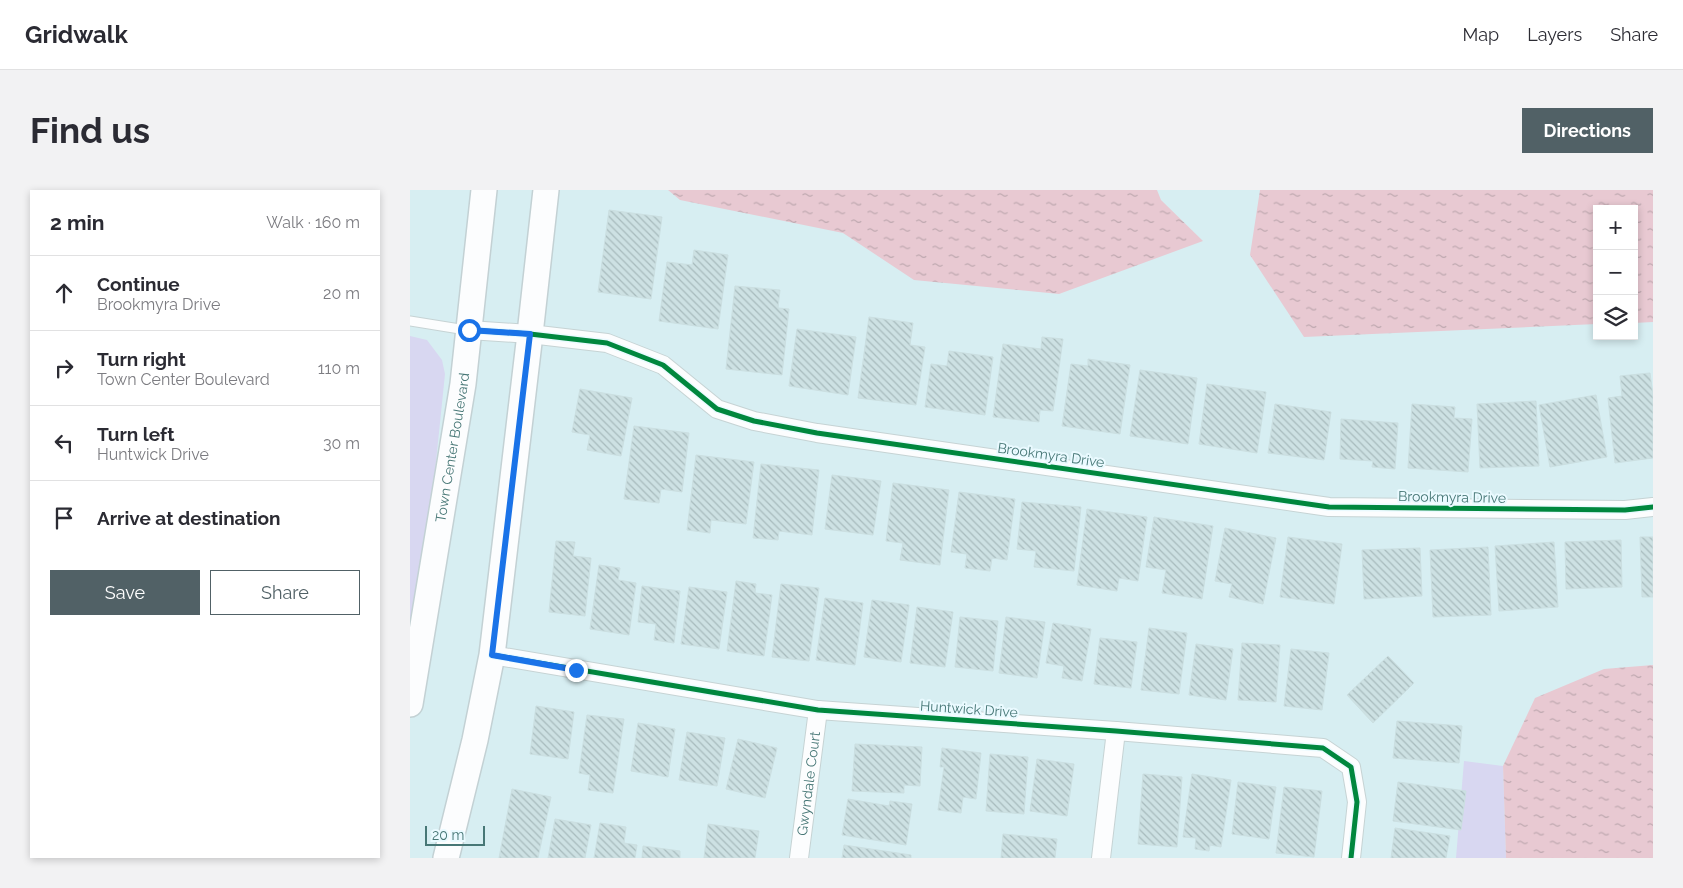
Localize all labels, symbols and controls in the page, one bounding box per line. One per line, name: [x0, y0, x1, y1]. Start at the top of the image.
text: Gridwalk: [25, 20, 128, 49]
text: Map: [1463, 24, 1499, 45]
text: Layers: [1527, 24, 1582, 45]
text: Share: [1610, 24, 1658, 45]
button: Directions: [1522, 108, 1653, 153]
text: Find us: [30, 110, 150, 151]
map controls: [1593, 205, 1638, 340]
button: +: [1593, 205, 1638, 250]
text: 2 min: [50, 210, 104, 235]
text: Walk · 160 m: [266, 213, 360, 232]
button: −: [1593, 250, 1638, 295]
text: Continue: [97, 273, 180, 295]
icon: ahead: [50, 279, 78, 307]
text: 20 m: [323, 284, 360, 303]
text: Brookmyra Drive: [97, 295, 220, 314]
button: layers: [1593, 295, 1638, 340]
route start: [458, 319, 481, 342]
text: Turn right: [97, 348, 186, 370]
icon: right: [50, 354, 78, 382]
text: 110 m: [318, 359, 360, 378]
text: Town Center Boulevard: [97, 370, 270, 389]
street label: Town Center Boulevard: [432, 372, 472, 523]
text: Turn left: [97, 423, 174, 445]
icon: left: [50, 429, 78, 457]
text: 30 m: [323, 434, 360, 453]
street label: Brookmyra Drive: [996, 440, 1106, 470]
text: Huntwick Drive: [97, 445, 209, 464]
street label: Brookmyra Drive: [1398, 488, 1506, 506]
icon: arrive: [50, 504, 78, 532]
text: Arrive at destination: [97, 507, 281, 529]
button: Save: [50, 570, 200, 615]
button: Share: [210, 570, 360, 615]
route end: [565, 659, 588, 682]
street label: Huntwick Drive: [920, 698, 1018, 720]
street label: Gwyndale Court: [794, 730, 823, 837]
scale bar: [425, 823, 485, 846]
text: 20 m: [432, 827, 464, 843]

